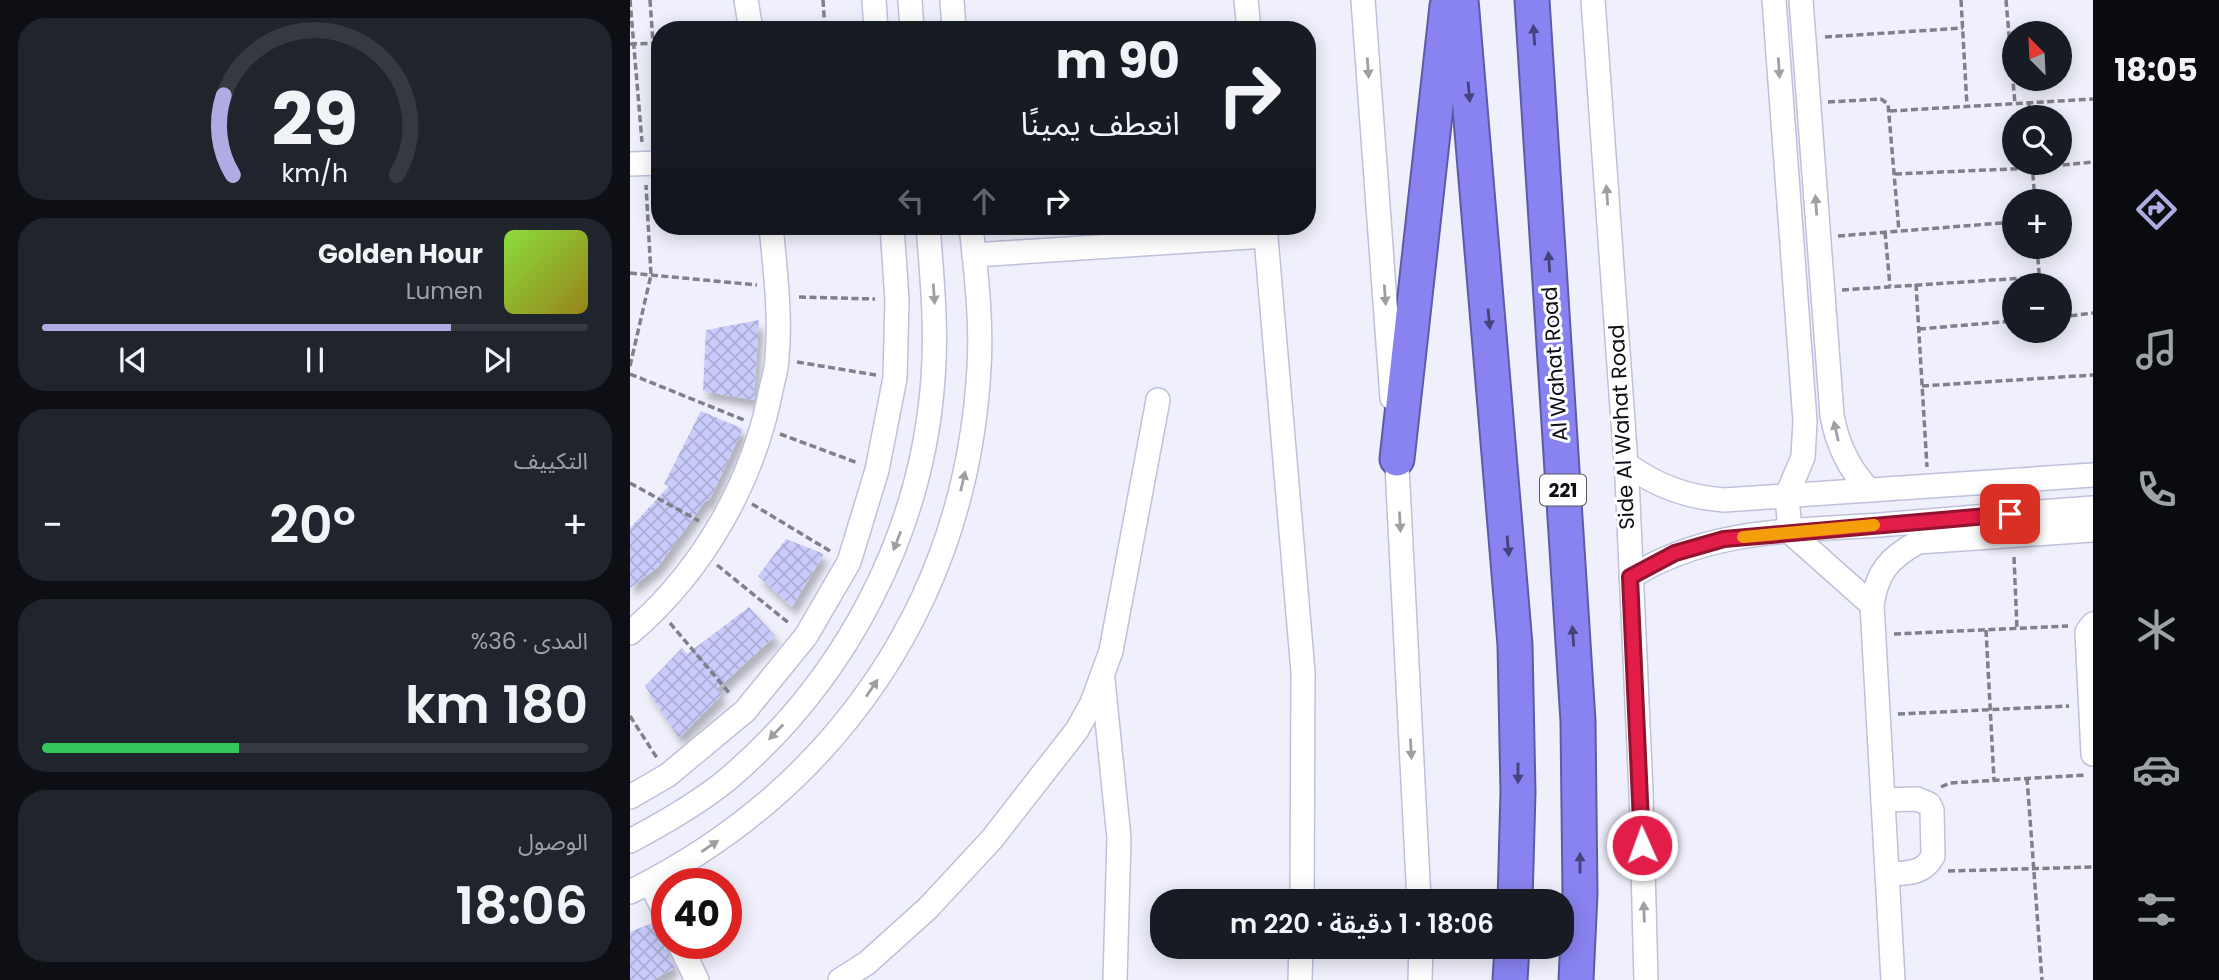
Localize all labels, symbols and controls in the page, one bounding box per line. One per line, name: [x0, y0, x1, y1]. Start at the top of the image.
north arrow: [2002, 21, 2072, 91]
map controls: [2002, 21, 2072, 343]
one-way arrow: [1528, 24, 1539, 46]
text: 90 m: [1056, 27, 1180, 95]
text: 18:05: [2114, 47, 2198, 92]
icon: right: [1204, 49, 1295, 140]
one-way arrow: [1363, 57, 1374, 79]
one-way arrow: [1774, 57, 1785, 79]
text: 29: [272, 69, 358, 170]
one-way arrow: [1464, 82, 1475, 104]
text: انعطف يمينًا: [1020, 101, 1180, 146]
button: search: [2002, 105, 2072, 175]
text: km/h: [282, 156, 348, 191]
icon: left: [892, 182, 930, 220]
icon: ahead: [965, 182, 1003, 220]
icon: right: [1038, 182, 1076, 220]
one-way arrow: [1601, 184, 1612, 206]
icon: directions: [2132, 185, 2181, 234]
button: +: [2002, 189, 2072, 259]
one-way arrow: [1810, 194, 1821, 216]
text: Golden Hour: [318, 236, 483, 272]
one-way arrow: [1543, 251, 1554, 273]
button: −: [2002, 273, 2072, 343]
text: Lumen: [406, 275, 483, 307]
one-way arrow: [928, 283, 939, 305]
one-way arrow: [1380, 284, 1391, 306]
street label: Al Wahat Road: [1535, 286, 1574, 442]
one-way arrow: [1484, 308, 1495, 330]
street label: Side Al Wahat Road: [1602, 324, 1641, 530]
icon: music: [2132, 325, 2181, 374]
icon: previous: [114, 341, 152, 379]
icon: pause: [296, 341, 334, 379]
icon: next: [478, 341, 516, 379]
one-way arrow: [1830, 420, 1841, 442]
text: التكييف: [514, 445, 588, 477]
icon: phone: [2132, 465, 2181, 514]
one-way arrow: [958, 470, 969, 492]
road number: 221: [1540, 475, 1586, 505]
pin: [1980, 484, 2040, 544]
text: 20°: [269, 488, 356, 561]
icon: arrive: [1991, 495, 2029, 533]
text: −: [42, 498, 63, 551]
text: +: [562, 498, 588, 551]
one-way arrow: [1394, 511, 1405, 533]
one-way arrow: [891, 531, 902, 552]
one-way arrow: [1503, 535, 1514, 557]
icon: climate: [2132, 605, 2181, 654]
one-way arrow: [1567, 624, 1578, 646]
text: المدى · 36%: [471, 625, 588, 657]
text: 180 km: [405, 668, 588, 741]
one-way arrow: [865, 679, 879, 697]
one-way arrow: [769, 723, 785, 740]
one-way arrow: [1406, 738, 1417, 760]
icon: car: [2132, 745, 2181, 794]
one-way arrow: [1512, 762, 1524, 784]
position arrow: [1605, 808, 1679, 882]
text: الوصول: [518, 826, 588, 858]
one-way arrow: [701, 839, 719, 853]
one-way arrow: [1574, 852, 1586, 874]
speed limit sign: 40: [651, 868, 742, 959]
text: 18:06: [455, 869, 588, 942]
icon: filters: [2132, 885, 2181, 934]
one-way arrow: [1638, 901, 1650, 923]
text: 18:06 · 1 دقيقة · 220 m: [1230, 906, 1494, 942]

